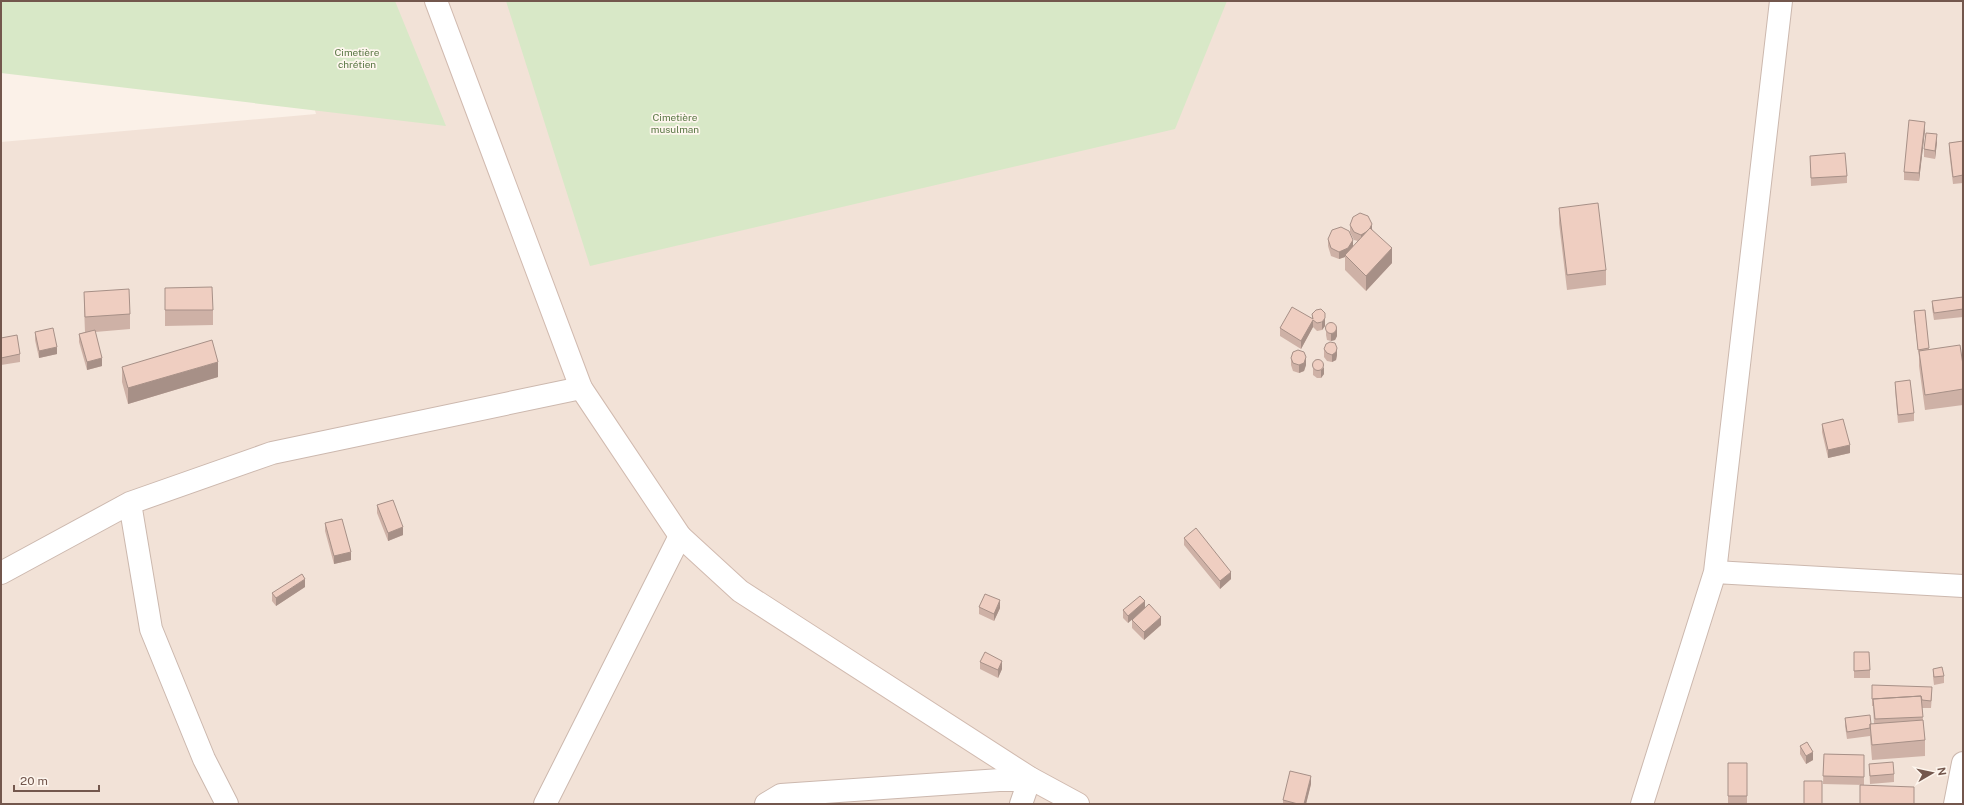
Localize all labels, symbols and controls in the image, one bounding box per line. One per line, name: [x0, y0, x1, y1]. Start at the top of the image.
park label: Cimetière chrétien: [334, 46, 380, 70]
park label: Cimetière musulman: [651, 111, 699, 135]
north arrow: [1912, 753, 1952, 793]
text: N: [1935, 766, 1948, 777]
scale bar: [14, 767, 99, 793]
text: 20 m: [20, 774, 48, 788]

